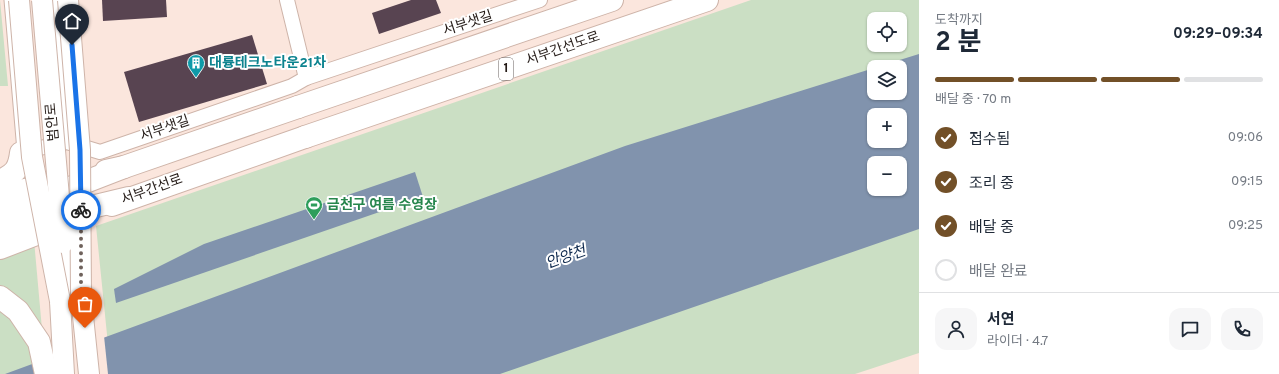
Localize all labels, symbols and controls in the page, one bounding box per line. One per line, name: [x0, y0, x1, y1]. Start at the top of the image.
pin: [55, 4, 89, 45]
street label: 서부샛길: [441, 8, 495, 40]
icon: home: [61, 10, 83, 32]
map controls: [867, 12, 907, 196]
button: locate: [867, 12, 907, 52]
text: 도착까지: [935, 13, 983, 29]
text: 09:29–09:34: [1173, 25, 1263, 44]
text: 2 분: [935, 27, 981, 60]
street label: 서부간선도로: [524, 28, 602, 70]
building icon: 대륭테크노타운21차: [186, 53, 206, 78]
place label: 대륭테크노타운21차: [209, 55, 326, 72]
road number: 1: [499, 58, 513, 80]
button: layers: [867, 60, 907, 100]
text: 배달 중 · 70 m: [935, 92, 1011, 108]
street label: 범안로: [43, 102, 63, 142]
button: +: [867, 108, 907, 148]
street label: 서부샛길: [138, 113, 192, 145]
icon: check: [935, 127, 957, 149]
text: 09:06: [1228, 130, 1263, 146]
text: 접수됨: [969, 131, 1010, 150]
button: −: [867, 156, 907, 196]
street label: 서부간선로: [119, 171, 185, 209]
icon: check: [935, 171, 957, 193]
text: 09:15: [1231, 174, 1263, 190]
text: 조리 중: [969, 175, 1014, 194]
courier: [61, 190, 101, 230]
sports icon: 금천구 여름 수영장: [304, 195, 324, 220]
place label: 금천구 여름 수영장: [327, 196, 437, 214]
icon: bike: [70, 199, 92, 221]
icon: check: [935, 215, 957, 237]
text: 09:25: [1228, 218, 1263, 234]
text: 배달 중: [969, 219, 1014, 238]
water label: 안양천: [543, 241, 591, 274]
text: 배달 완료: [969, 263, 1028, 282]
pin: [68, 287, 102, 328]
icon: bag: [74, 293, 96, 315]
button: person: [935, 308, 977, 350]
button: chat: [1169, 308, 1211, 350]
button: phone: [1221, 308, 1263, 350]
text: 서연: [987, 311, 1015, 330]
text: 라이더 · 4.7: [987, 334, 1048, 350]

